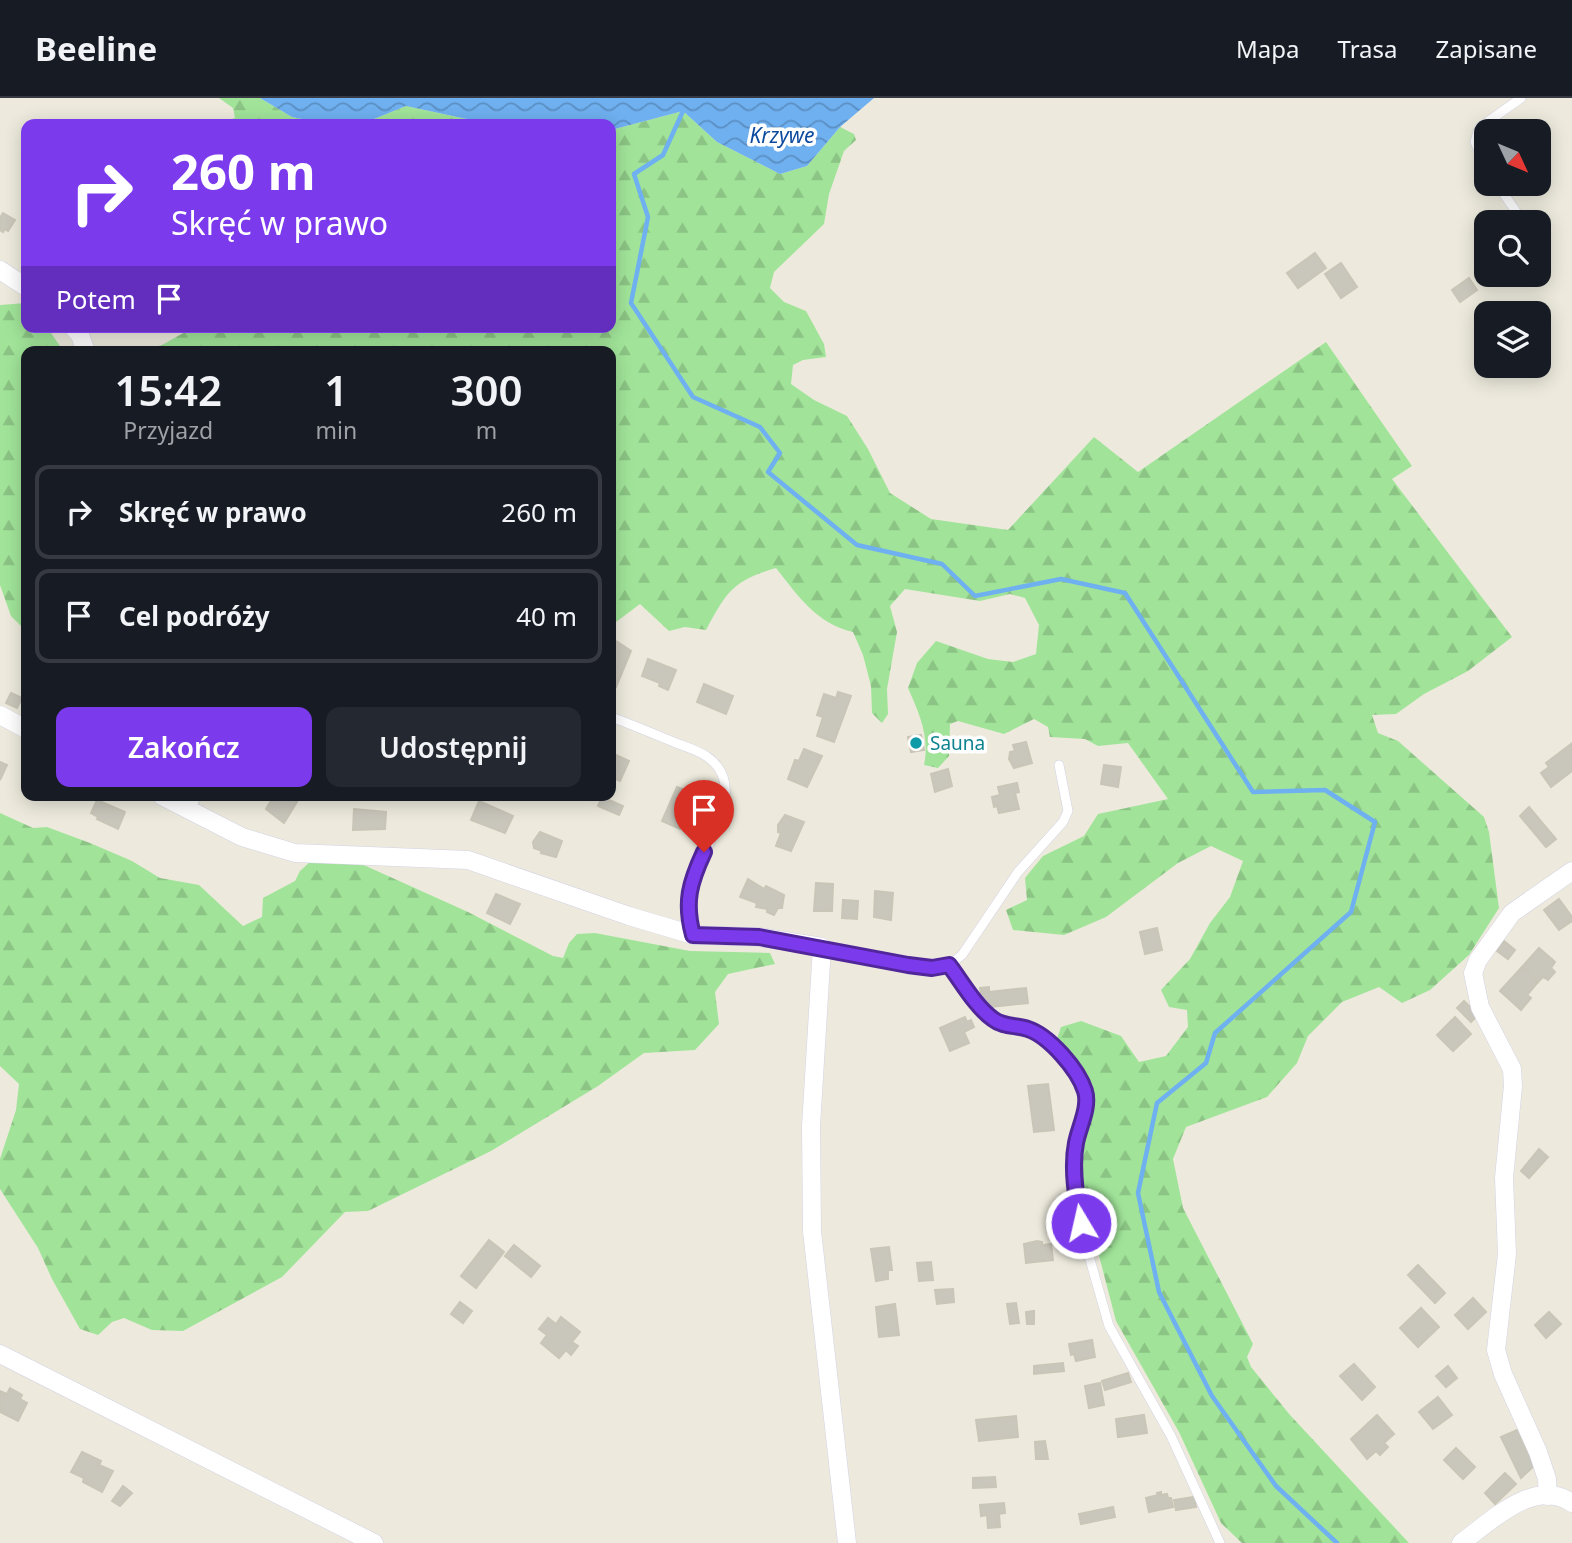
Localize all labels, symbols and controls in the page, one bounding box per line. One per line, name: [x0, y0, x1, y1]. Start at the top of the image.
text: Beeline: [35, 26, 157, 71]
text: Mapa: [1236, 32, 1300, 65]
text: Trasa: [1338, 32, 1398, 65]
text: Zapisane: [1436, 32, 1537, 65]
north arrow: [1474, 119, 1550, 196]
map controls: [1474, 119, 1551, 378]
water label: Krzywe: [750, 121, 814, 149]
text: 260 m: [171, 138, 316, 204]
icon: right: [56, 147, 147, 238]
text: Skręć w prawo: [171, 201, 388, 244]
button: search: [1474, 210, 1551, 287]
icon: arrive: [150, 280, 188, 318]
text: Potem: [56, 281, 136, 317]
button: layers: [1474, 301, 1551, 378]
text: 15:42: [114, 361, 222, 418]
text: 1: [324, 361, 348, 418]
text: 300: [451, 361, 523, 418]
text: Przyjazd: [123, 414, 213, 446]
text: min: [315, 414, 357, 446]
text: m: [476, 414, 497, 446]
icon: right: [60, 493, 98, 531]
text: Skręć w prawo: [119, 494, 307, 530]
text: 260 m: [501, 494, 577, 530]
icon: arrive: [60, 597, 98, 635]
text: Cel podróży: [119, 598, 270, 634]
text: 40 m: [516, 598, 577, 634]
button: Zakończ: [56, 707, 312, 787]
button: Udostępnij: [326, 707, 581, 787]
place label: Sauna: [930, 730, 985, 756]
marker: Sauna: [908, 735, 924, 751]
pin: [674, 780, 734, 852]
icon: arrive: [685, 791, 723, 829]
position arrow: [1044, 1186, 1118, 1260]

